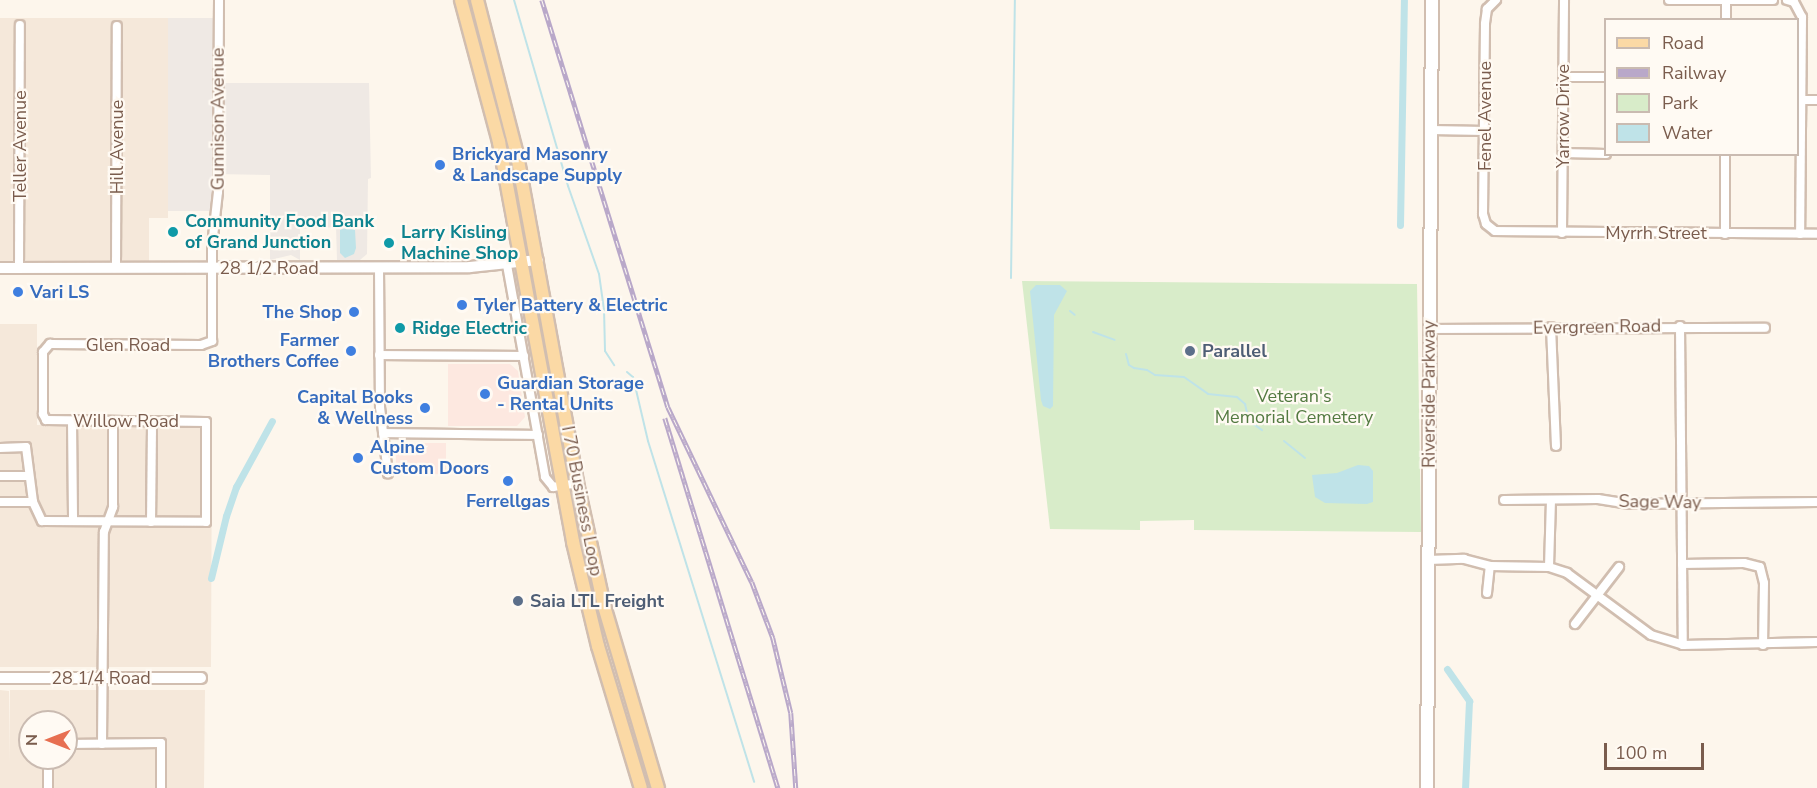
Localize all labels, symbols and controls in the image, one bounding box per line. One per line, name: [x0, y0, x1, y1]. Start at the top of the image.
legend: [1604, 18, 1799, 156]
text: Road: [1662, 31, 1704, 55]
street label: Gunnison Avenue: [207, 48, 229, 190]
street label: Fenel Avenue: [1474, 61, 1496, 171]
text: Railway: [1662, 61, 1727, 85]
street label: Yarrow Drive: [1552, 64, 1574, 168]
street label: Teller Avenue: [9, 90, 31, 202]
text: Park: [1662, 91, 1698, 115]
street label: Hill Avenue: [106, 100, 128, 194]
text: Water: [1662, 121, 1713, 145]
place label: Brickyard Masonry & Landscape Supply: [452, 144, 622, 186]
marker: Brickyard Masonry & Landscape Supply: [433, 158, 447, 172]
place label: Community Food Bank of Grand Junction: [185, 211, 374, 254]
place label: Larry Kisling Machine Shop: [401, 222, 518, 264]
street label: Myrrh Street: [1605, 222, 1707, 244]
marker: Community Food Bank of Grand Junction: [166, 225, 180, 239]
marker: Larry Kisling Machine Shop: [382, 236, 396, 250]
street label: 28 1/2 Road: [219, 257, 319, 279]
place label: Vari LS: [30, 281, 89, 303]
marker: Vari LS: [11, 285, 25, 299]
place label: Tyler Battery & Electric: [474, 294, 668, 316]
marker: Tyler Battery & Electric: [455, 298, 469, 312]
place label: The Shop: [263, 301, 342, 323]
marker: The Shop: [347, 305, 361, 319]
street label: Evergreen Road: [1533, 315, 1661, 339]
place label: Ridge Electric: [412, 317, 527, 339]
street label: Riverside Parkway: [1418, 320, 1440, 468]
marker: Ridge Electric: [393, 321, 407, 335]
place label: Farmer Brothers Coffee: [208, 330, 339, 372]
street label: Glen Road: [86, 334, 170, 356]
place label: Parallel: [1202, 340, 1267, 362]
marker: Farmer Brothers Coffee: [344, 344, 358, 358]
marker: Parallel: [1183, 344, 1197, 358]
place label: Guardian Storage - Rental Units: [497, 373, 644, 416]
park label: Veteran's Memorial Cemetery: [1215, 386, 1373, 428]
place label: Capital Books & Wellness: [297, 387, 413, 430]
marker: Guardian Storage - Rental Units: [478, 387, 492, 401]
marker: Capital Books & Wellness: [418, 401, 432, 415]
street label: Willow Road: [73, 410, 179, 432]
street label: I 70 Business Loop: [557, 424, 607, 578]
place label: Alpine Custom Doors: [370, 437, 489, 480]
marker: Alpine Custom Doors: [351, 451, 365, 465]
marker: Ferrellgas: [501, 474, 515, 488]
place label: Ferrellgas: [466, 490, 550, 512]
street label: Sage Way: [1618, 490, 1702, 514]
place label: Saia LTL Freight: [530, 590, 664, 612]
marker: Saia LTL Freight: [511, 594, 525, 608]
street label: 28 1/4 Road: [51, 667, 151, 689]
north arrow: [18, 710, 78, 770]
scale bar: [1607, 731, 1708, 769]
text: N: [21, 734, 43, 746]
text: 100 m: [1615, 741, 1667, 765]

